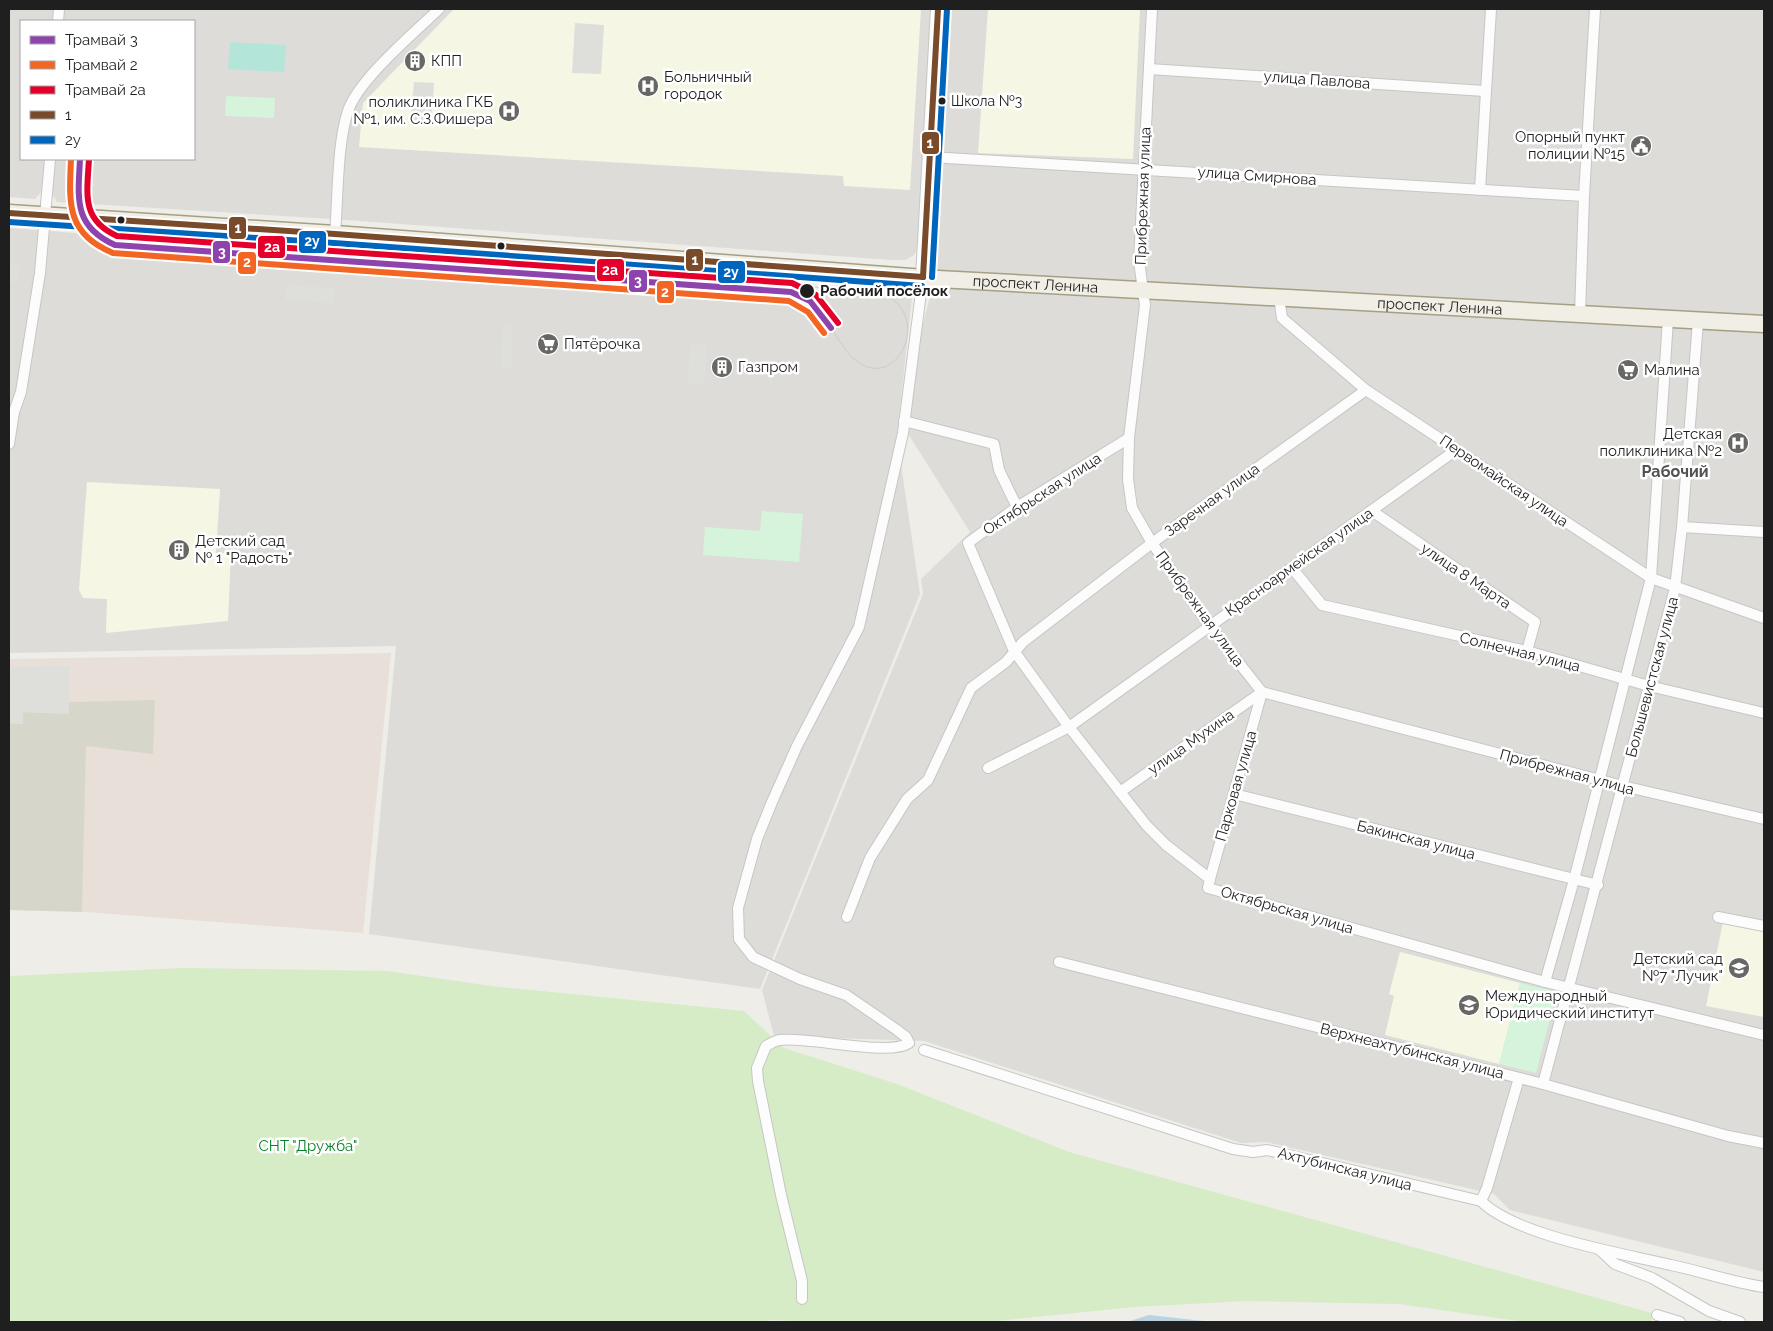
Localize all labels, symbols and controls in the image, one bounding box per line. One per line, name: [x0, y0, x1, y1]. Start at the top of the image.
legend: [20, 20, 195, 160]
text: Трамвай 3: [65, 31, 138, 49]
building icon: КПП: [403, 49, 427, 73]
place label: КПП: [431, 52, 462, 70]
text: Трамвай 2: [65, 56, 138, 74]
street label: улица Павлова: [1263, 67, 1371, 93]
place label: Больничный городок: [664, 68, 752, 103]
hospital icon: Больничный городок: [636, 74, 660, 98]
text: Трамвай 2а: [65, 81, 146, 99]
place label: поликлиника ГКБ №1, им. С.З.Фишера: [353, 93, 493, 128]
place label: Школа №3: [951, 93, 1022, 109]
marker: Школа №3: [937, 96, 947, 106]
hospital icon: поликлиника ГКБ №1, им. С.З.Фишера: [497, 99, 521, 123]
text: 1: [65, 106, 72, 124]
street label: Прибрежная улица: [1132, 127, 1154, 265]
place label: Опорный пункт полиции №15: [1515, 128, 1625, 163]
text: 2у: [65, 131, 81, 149]
line badge: 1: [921, 131, 940, 155]
public building icon: Опорный пункт полиции №15: [1629, 134, 1653, 158]
text: 1: [927, 135, 934, 151]
street label: улица Смирнова: [1197, 163, 1317, 189]
unlabelled marker: [116, 215, 126, 225]
line badge: 1: [228, 216, 247, 240]
text: 1: [235, 220, 242, 236]
line badge: 2у: [298, 230, 327, 254]
text: 2у: [304, 233, 320, 249]
line badge: 2а: [257, 235, 286, 259]
text: 2а: [264, 239, 280, 255]
line badge: 3: [212, 240, 231, 264]
unlabelled marker: [496, 241, 506, 251]
text: 3: [218, 244, 226, 260]
line badge: 1: [685, 248, 704, 272]
line badge: 2: [237, 251, 257, 275]
text: 1: [692, 252, 699, 268]
text: 2: [243, 254, 251, 270]
line badge: 2а: [596, 258, 625, 282]
line badge: 2у: [717, 260, 746, 284]
text: 2а: [602, 262, 618, 278]
text: 2у: [723, 264, 739, 280]
line badge: 3: [628, 269, 648, 293]
street label: проспект Ленина: [972, 272, 1099, 297]
text: 3: [634, 273, 642, 289]
line badge: 2: [656, 280, 675, 304]
marker: Рабочий посёлок: [798, 282, 816, 300]
place label: Рабочий посёлок: [820, 282, 949, 300]
text: 2: [661, 284, 669, 300]
street label: проспект Ленина: [1377, 294, 1503, 319]
supermarket icon: Пятёрочка: [536, 332, 560, 356]
place label: Пятёрочка: [564, 335, 640, 353]
building icon: Газпром: [710, 355, 734, 379]
place label: Газпром: [738, 358, 798, 376]
supermarket icon: Малина: [1616, 358, 1640, 382]
place label: Малина: [1644, 361, 1700, 379]
place label: Детская поликлиника №2: [1600, 425, 1722, 460]
street label: Первомайская улица: [1436, 431, 1572, 531]
hospital icon: Детская поликлиника №2: [1726, 431, 1750, 455]
street label: Октябрьская улица: [980, 449, 1104, 539]
street label: Заречная улица: [1161, 460, 1263, 540]
district label: Рабочий: [1641, 462, 1709, 481]
street label: Красноармейская улица: [1222, 504, 1376, 620]
place label: Детский сад № 1 "Радость": [195, 532, 292, 567]
building icon: Детский сад № 1 "Радость": [167, 538, 191, 562]
street label: улица 8 Марта: [1418, 539, 1514, 613]
street label: Прибрежная улица: [1152, 548, 1248, 670]
street label: Большевистская улица: [1622, 595, 1682, 759]
street label: Солнечная улица: [1458, 628, 1582, 676]
street label: улица Мухина: [1144, 706, 1238, 778]
street label: Парковая улица: [1212, 729, 1260, 843]
street label: Прибрежная улица: [1498, 745, 1636, 799]
street label: Бакинская улица: [1355, 817, 1477, 863]
street label: Октябрьская улица: [1219, 882, 1355, 938]
place label: Детский сад №7 "Лучик": [1633, 950, 1723, 985]
school or university icon: Детский сад №7 "Лучик": [1727, 956, 1751, 980]
place label: Международный Юридический институт: [1485, 987, 1654, 1022]
school or university icon: Международный Юридический институт: [1457, 993, 1481, 1017]
street label: Верхнеахтубинская улица: [1318, 1019, 1506, 1083]
park label: СНТ "Дружба": [259, 1137, 357, 1155]
street label: Ахтубинская улица: [1276, 1144, 1414, 1194]

